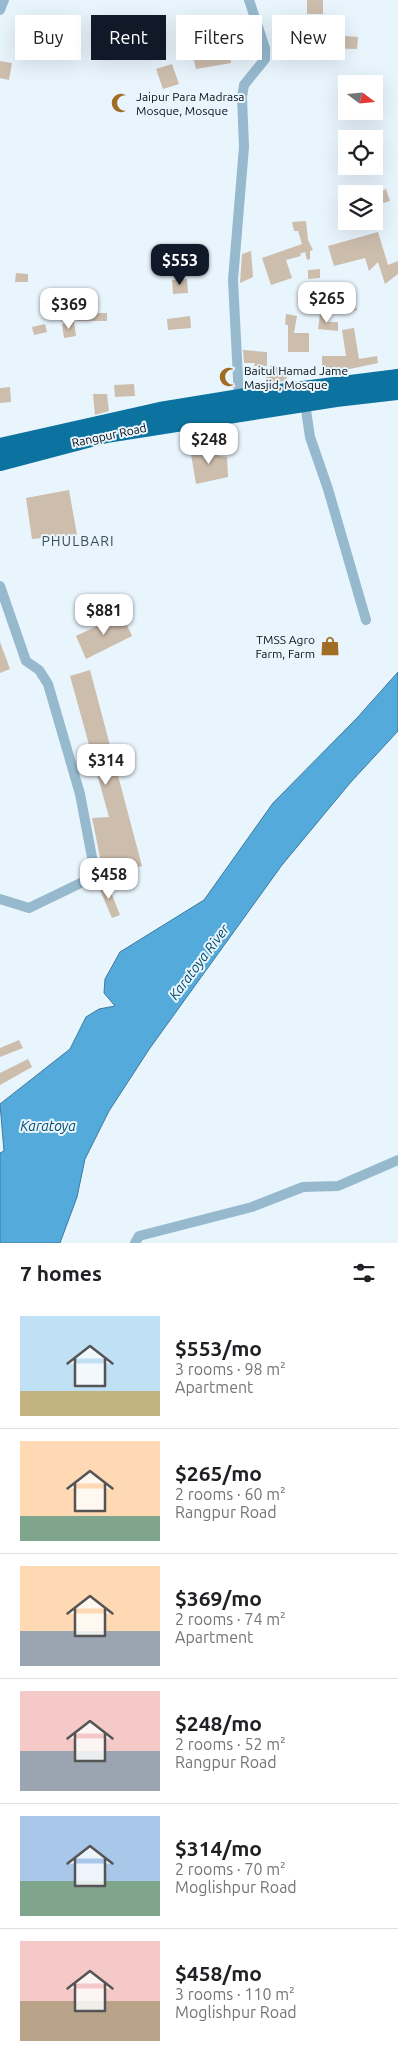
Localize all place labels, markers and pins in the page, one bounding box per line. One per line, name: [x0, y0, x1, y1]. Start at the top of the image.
place label: Jaipur Para Madrasa Mosque, Mosque: [136, 90, 245, 117]
mosque icon: Jaipur Para Madrasa Mosque, Mosque: [110, 92, 132, 114]
pin: $553: [150, 244, 210, 286]
pin: $265: [297, 282, 357, 324]
pin: $369: [39, 288, 99, 330]
place label: Baitul Hamad Jame Masjid, Mosque: [244, 364, 348, 391]
mosque icon: Baitul Hamad Jame Masjid, Mosque: [218, 366, 240, 388]
pin: $248: [179, 422, 239, 465]
pin: $881: [74, 594, 134, 636]
place label: TMSS Agro Farm, Farm: [255, 633, 315, 660]
shop icon: TMSS Agro Farm, Farm: [319, 635, 341, 657]
pin: $314: [76, 744, 136, 786]
pin: $458: [79, 858, 139, 900]

